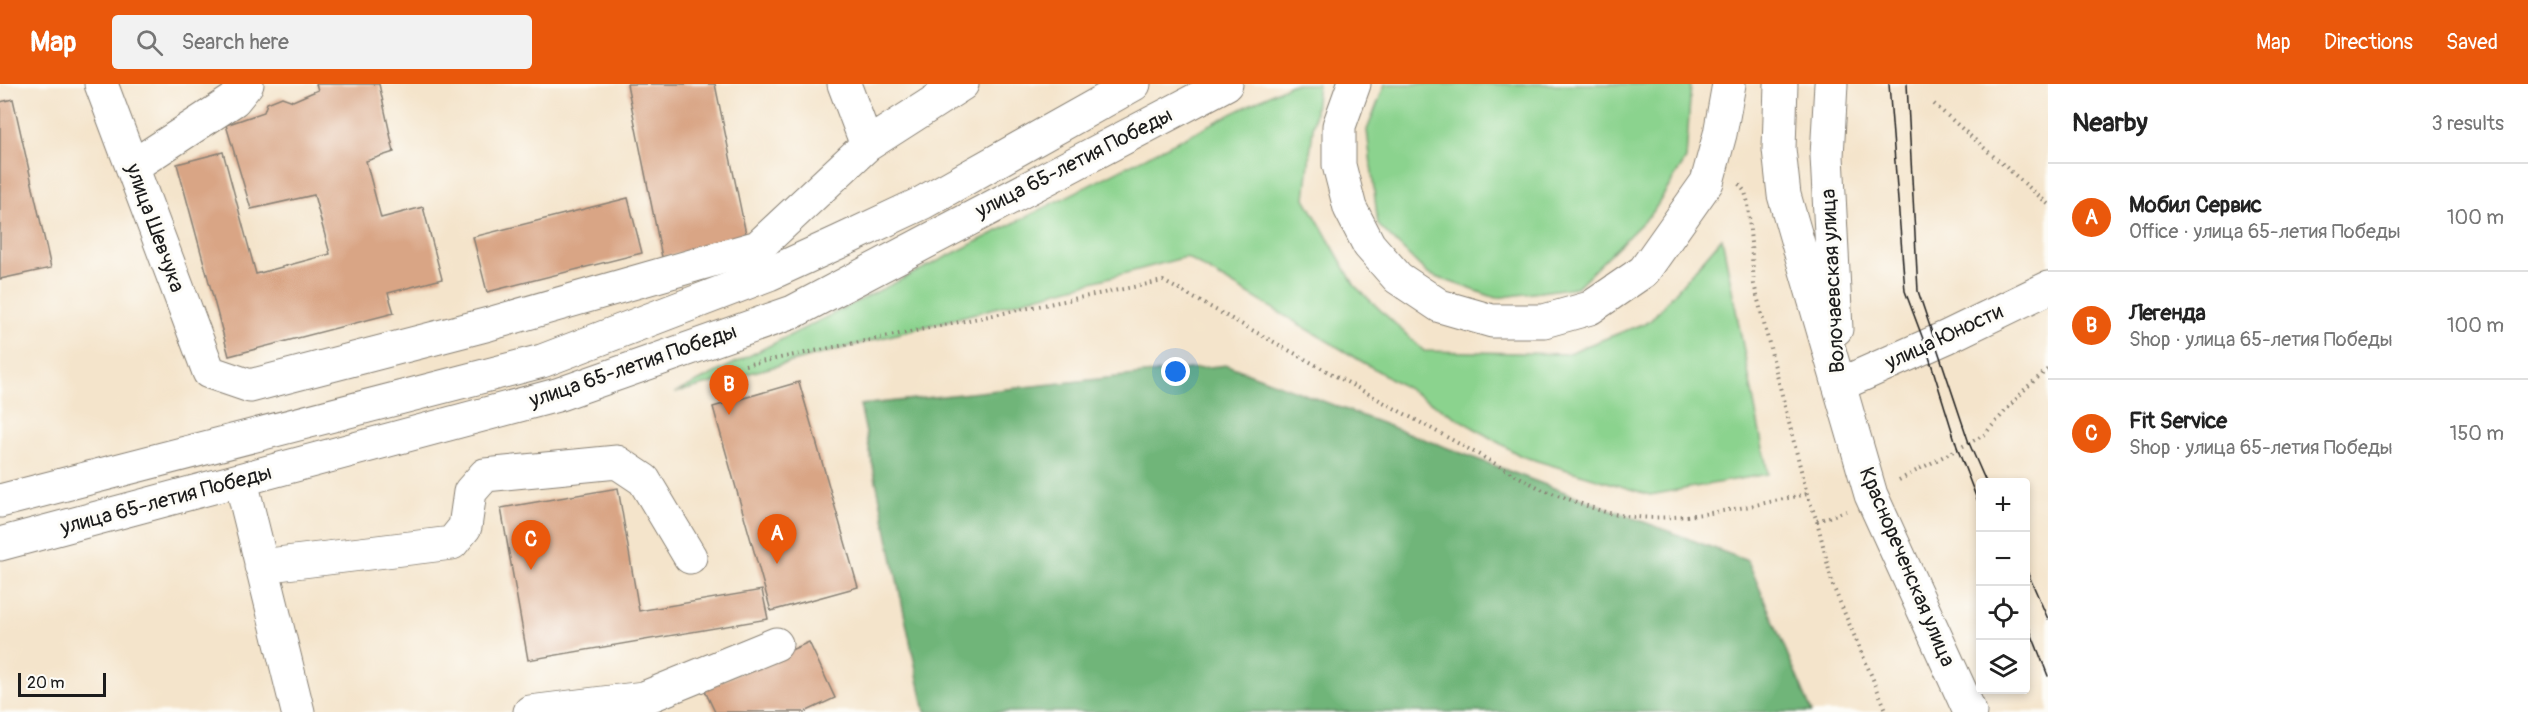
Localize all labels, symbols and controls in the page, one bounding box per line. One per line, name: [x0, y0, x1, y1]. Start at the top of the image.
search box: [112, 15, 532, 69]
text: Map: [30, 25, 76, 60]
icon: search: [133, 26, 166, 59]
text: Search here: [181, 28, 289, 56]
text: Map: [2256, 29, 2291, 56]
text: Directions: [2324, 29, 2413, 56]
text: Saved: [2446, 29, 2498, 56]
street label: улица 65-летия Победы: [970, 102, 1177, 225]
text: Nearby: [2072, 107, 2148, 139]
text: 3 results: [2432, 111, 2504, 136]
street label: улица Шевчука: [119, 159, 191, 296]
street label: Волочаевская улица: [1815, 188, 1851, 374]
text: Мобил Сервис: [2129, 191, 2262, 219]
text: A: [2085, 205, 2098, 230]
text: 100 m: [2447, 205, 2504, 230]
text: Office · улица 65-летия Победы: [2129, 219, 2401, 244]
street label: улица Юности: [1880, 298, 2007, 376]
text: Легенда: [2129, 299, 2206, 327]
text: B: [2086, 313, 2097, 338]
text: 100 m: [2447, 313, 2504, 338]
street label: улица 65-летия Победы: [525, 318, 740, 414]
text: Shop · улица 65-летия Победы: [2129, 327, 2393, 352]
your location: [1161, 357, 1190, 386]
pin: B: [710, 366, 748, 415]
text: Fit Service: [2129, 407, 2227, 435]
text: C: [2085, 421, 2098, 446]
text: 150 m: [2450, 421, 2504, 446]
text: Shop · улица 65-летия Победы: [2129, 435, 2393, 460]
street label: улица 65-летия Победы: [57, 459, 275, 541]
street label: Краснореченская улица: [1853, 463, 1961, 671]
map controls: [1976, 478, 2030, 694]
button: +: [1976, 478, 2030, 532]
pin: A: [758, 514, 796, 564]
pin: C: [512, 520, 550, 570]
button: −: [1976, 532, 2030, 586]
button: locate: [1976, 586, 2030, 640]
button: layers: [1976, 640, 2030, 694]
scale bar: [18, 670, 106, 698]
text: 20 m: [27, 673, 65, 693]

